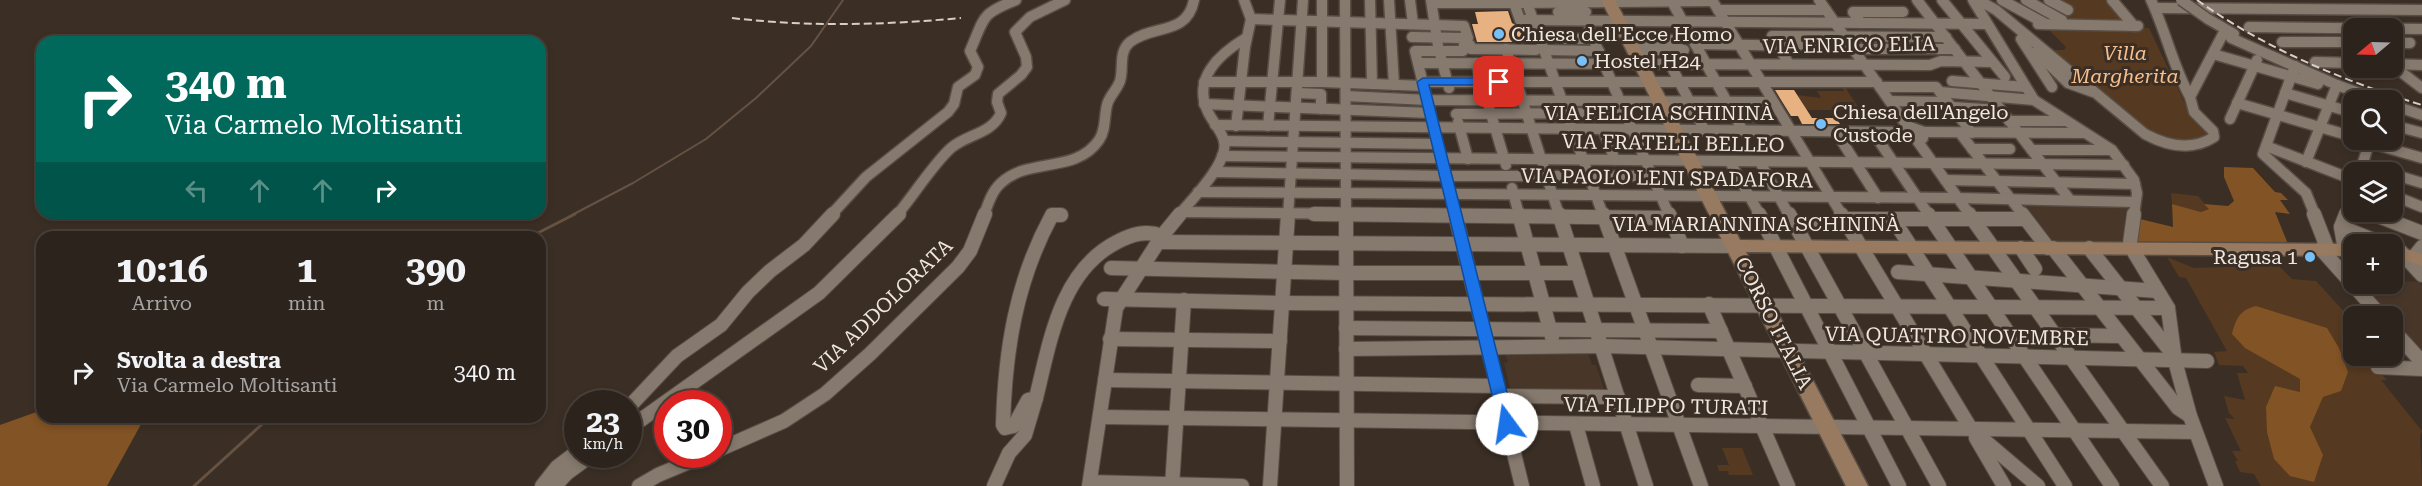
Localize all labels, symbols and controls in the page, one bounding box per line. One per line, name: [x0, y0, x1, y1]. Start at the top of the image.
north arrow: [2343, 18, 2403, 78]
map controls: [2343, 18, 2403, 366]
place label: Chiesa dell'Ecce Homo: [1511, 22, 1732, 46]
marker: Chiesa dell'Ecce Homo: [1492, 27, 1506, 41]
street label: VIA ENRICO ELIA: [1762, 31, 1936, 59]
park label: Villa Margherita: [2071, 41, 2178, 88]
place label: Hostel H24: [1594, 49, 1701, 73]
marker: Hostel H24: [1575, 54, 1589, 68]
pin: [1473, 56, 1524, 107]
text: 340 m: [165, 59, 287, 108]
icon: right: [66, 60, 144, 138]
icon: arrive: [1482, 65, 1515, 98]
button: search: [2343, 90, 2403, 150]
place label: Chiesa dell'Angelo Custode: [1833, 100, 2009, 147]
street label: VIA FELICIA SCHININÀ: [1544, 101, 1774, 125]
text: Via Carmelo Moltisanti: [165, 109, 463, 141]
marker: Chiesa dell'Angelo Custode: [1814, 117, 1828, 131]
street label: VIA FRATELLI BELLEO: [1561, 129, 1785, 157]
button: layers: [2343, 162, 2403, 222]
street label: VIA PAOLO LENI SPADAFORA: [1521, 163, 1813, 193]
icon: left: [180, 174, 213, 207]
icon: ahead: [243, 174, 276, 207]
icon: ahead: [306, 174, 339, 207]
icon: right: [369, 174, 402, 207]
street label: VIA MARIANNINA SCHININÀ: [1612, 212, 1900, 236]
street label: VIA ADDOLORATA: [809, 234, 957, 378]
button: +: [2343, 234, 2403, 294]
place label: Ragusa 1: [2213, 245, 2298, 269]
text: 10:16: [116, 249, 208, 291]
text: 1: [297, 249, 317, 291]
text: 390: [406, 249, 466, 291]
marker: Ragusa 1: [2303, 250, 2317, 264]
street label: CORSO ITALIA: [1730, 253, 1818, 393]
text: Arrivo: [132, 291, 192, 315]
text: min: [288, 291, 325, 315]
text: m: [427, 291, 445, 315]
button: −: [2343, 306, 2403, 366]
street label: VIA QUATTRO NOVEMBRE: [1825, 322, 2089, 350]
text: Svolta a destra: [117, 348, 281, 373]
icon: right: [66, 356, 99, 389]
text: 340 m: [453, 360, 516, 385]
text: Via Carmelo Moltisanti: [117, 373, 337, 397]
speed limit sign: 30: [654, 390, 732, 468]
position arrow: [1475, 392, 1539, 456]
street label: VIA FILIPPO TURATI: [1563, 392, 1769, 420]
text: 23: [586, 404, 620, 439]
text: km/h: [583, 435, 623, 453]

